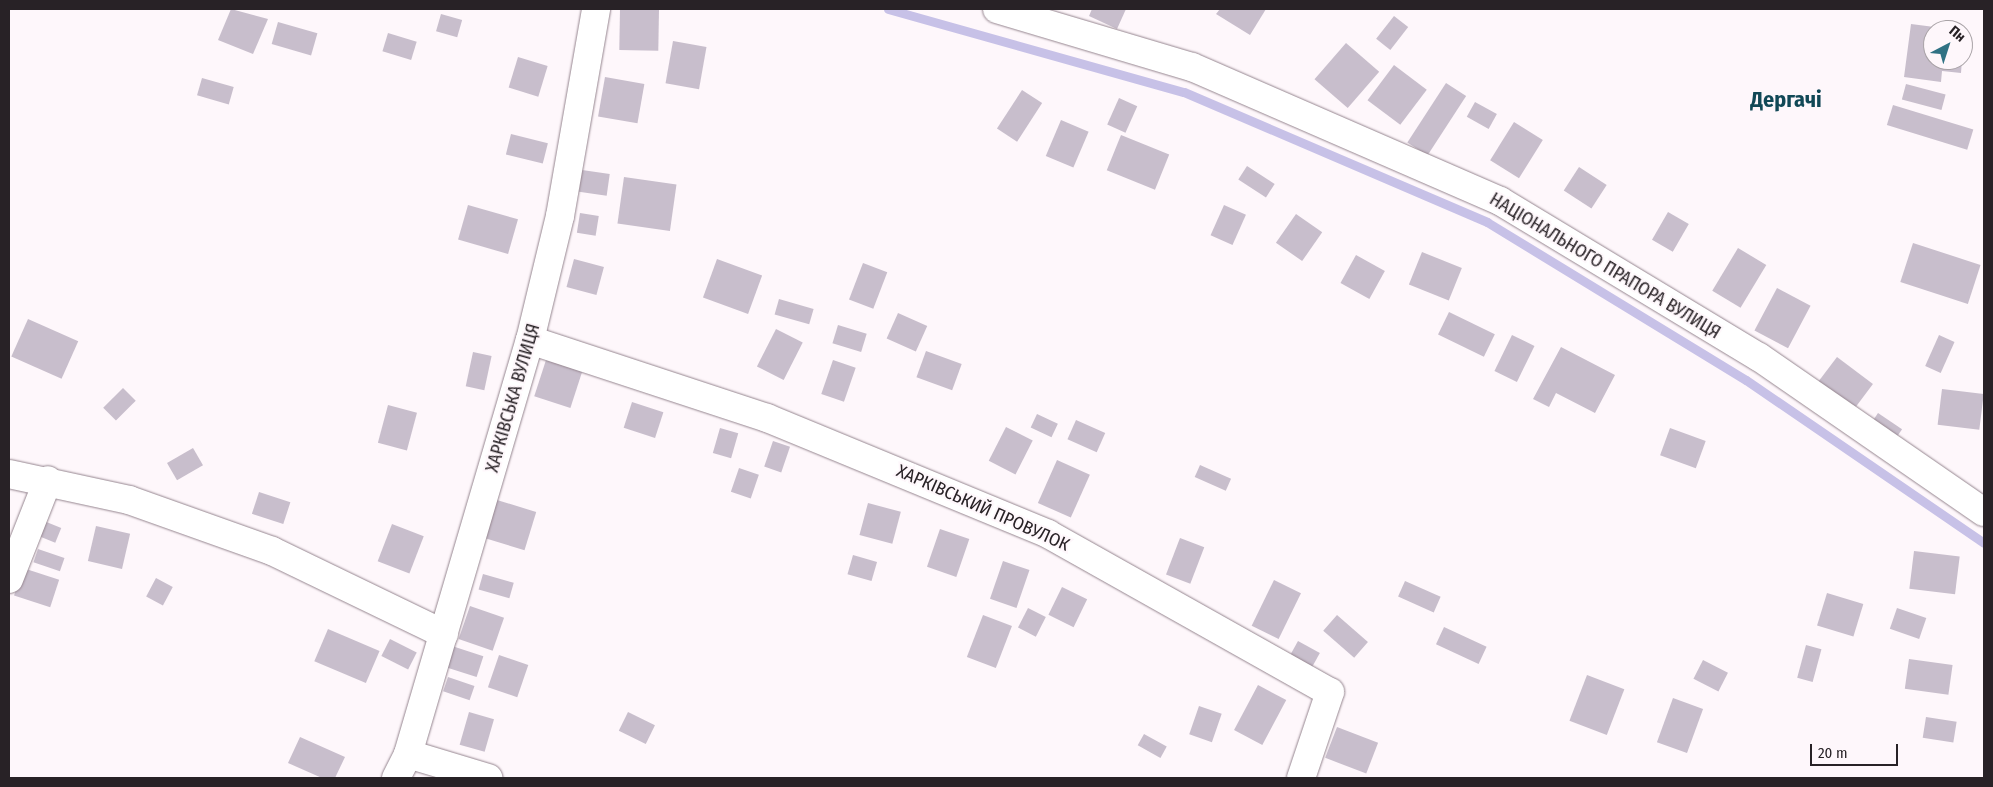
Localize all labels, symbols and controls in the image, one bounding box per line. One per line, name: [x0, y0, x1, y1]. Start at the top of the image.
north arrow: [1923, 20, 1973, 70]
text: Пн: [1946, 22, 1969, 45]
district label: Дергачі: [1750, 87, 1822, 113]
street label: НАЦІОНАЛЬНОГО ПРАПОРА ВУЛИЦЯ: [1486, 188, 1724, 344]
street label: ХАРКІВСЬКА ВУЛИЦЯ: [481, 321, 545, 475]
street label: ХАРКІВСЬКИЙ ПРОВУЛОК: [893, 460, 1073, 556]
scale bar: [1813, 734, 1900, 766]
text: 20 m: [1818, 744, 1848, 762]

